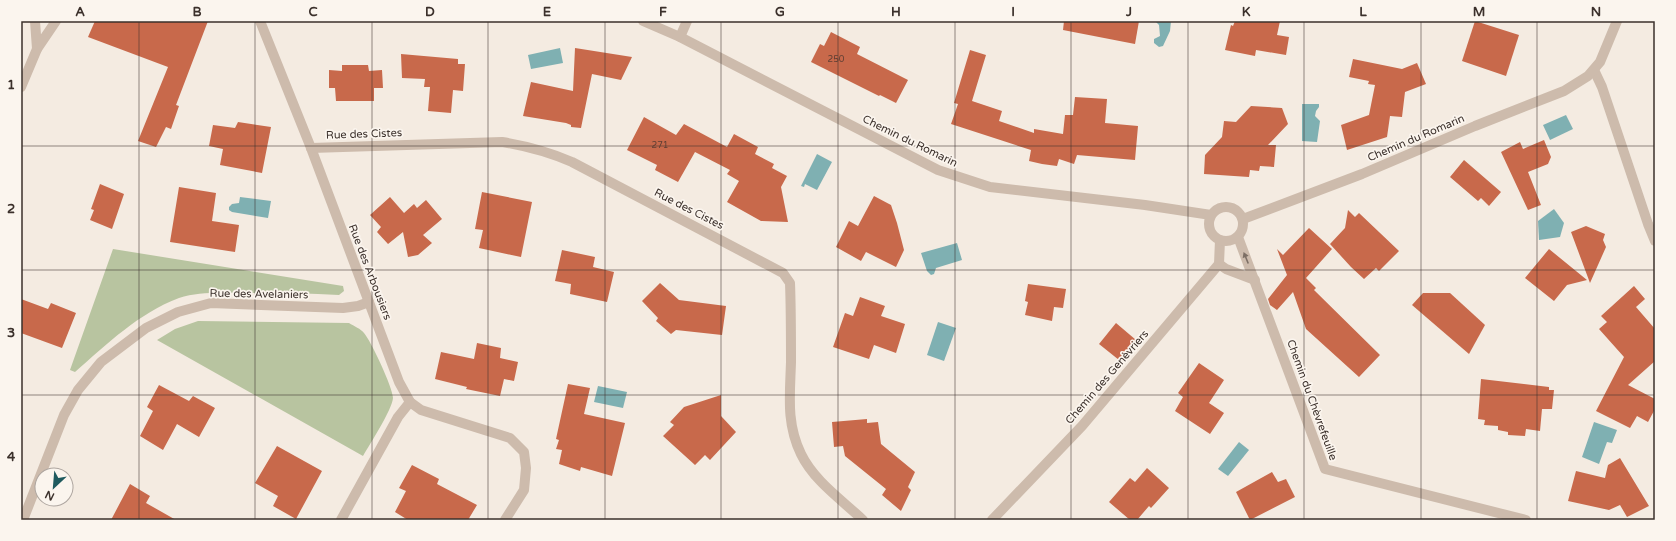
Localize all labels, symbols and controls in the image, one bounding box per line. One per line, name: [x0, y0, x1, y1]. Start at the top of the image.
text: A: [75, 4, 85, 20]
text: B: [192, 4, 202, 20]
text: C: [308, 4, 318, 20]
text: D: [425, 4, 435, 20]
text: E: [543, 4, 551, 20]
text: F: [659, 4, 667, 20]
text: G: [775, 4, 785, 20]
text: H: [891, 4, 901, 20]
text: I: [1011, 4, 1015, 20]
text: J: [1125, 4, 1132, 20]
text: K: [1242, 4, 1251, 20]
text: L: [1359, 4, 1367, 20]
text: M: [1473, 4, 1485, 20]
text: N: [1591, 4, 1601, 20]
house number: 250: [828, 54, 845, 65]
text: 1: [7, 77, 15, 93]
street label: Chemin du Romarin: [860, 112, 960, 170]
street label: Chemin du Romarin: [1366, 112, 1466, 164]
street label: Rue des Cistes: [326, 126, 402, 142]
house number: 271: [652, 140, 668, 151]
street label: Rue des Cistes: [652, 186, 726, 232]
text: 2: [7, 201, 15, 217]
street label: Rue des Arbousiers: [346, 222, 394, 322]
one-way arrow: [1243, 252, 1249, 264]
street label: Rue des Avelaniers: [209, 287, 309, 301]
text: 3: [7, 325, 15, 341]
street label: Chemin des Genèvriers: [1063, 327, 1151, 427]
street label: Chemin du Chèvrefeuille: [1284, 338, 1340, 462]
text: 4: [7, 449, 16, 465]
north arrow: [34, 467, 74, 507]
text: N: [43, 488, 57, 503]

